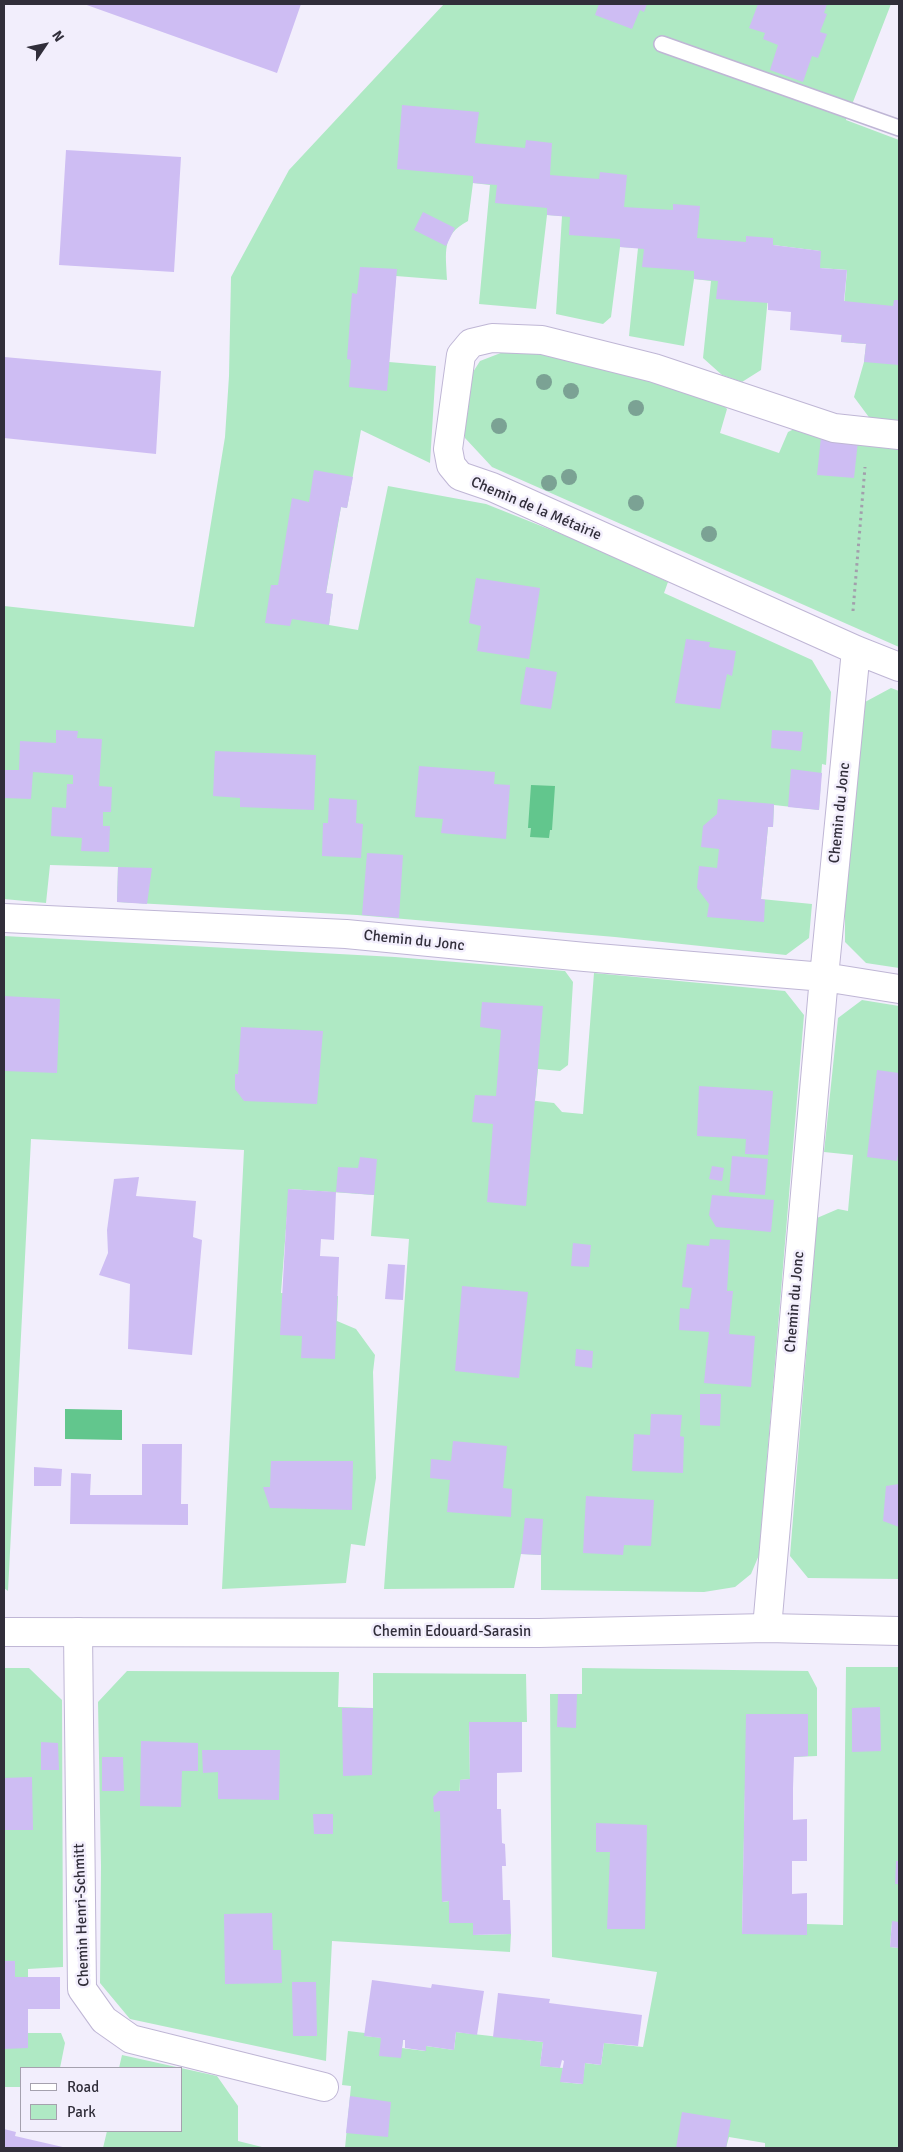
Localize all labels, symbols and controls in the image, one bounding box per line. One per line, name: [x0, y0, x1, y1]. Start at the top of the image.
north arrow: [20, 20, 70, 70]
text: N: [48, 28, 68, 45]
street label: Chemin de la Métairie: [468, 473, 604, 545]
street label: Chemin du Jonc: [826, 762, 854, 864]
street label: Chemin du Jonc: [363, 927, 465, 955]
street label: Chemin du Jonc: [782, 1251, 808, 1353]
street label: Chemin Edouard-Sarasin: [373, 1623, 531, 1641]
street label: Chemin Henri-Schmitt: [71, 1843, 93, 1987]
legend: [20, 2067, 182, 2132]
text: Road: [67, 2078, 99, 2096]
text: Park: [67, 2103, 96, 2121]

